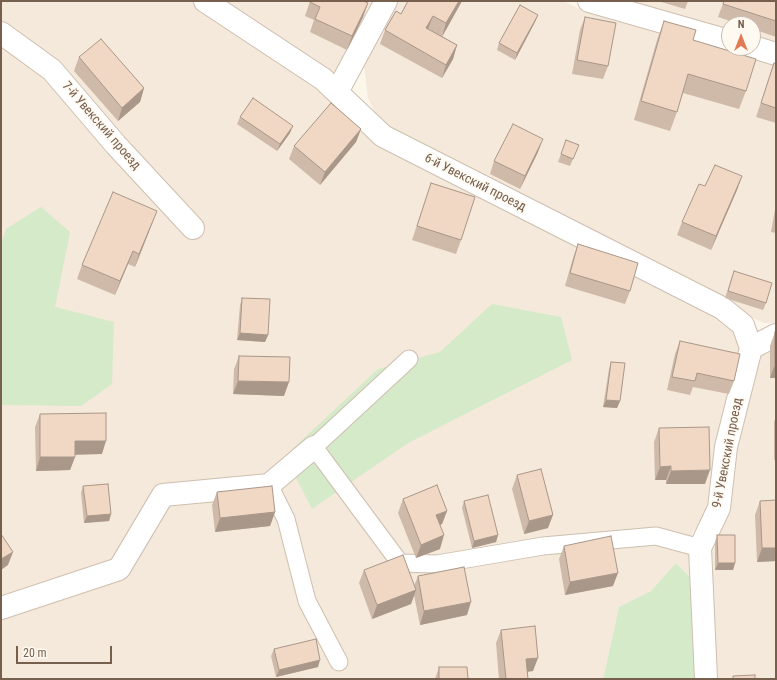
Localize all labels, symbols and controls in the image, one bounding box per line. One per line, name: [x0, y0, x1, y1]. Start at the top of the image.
north arrow: [721, 16, 761, 56]
text: N: [738, 18, 744, 31]
street label: 7-й Увекский проезд: [58, 79, 144, 173]
street label: 6-й Увекский проезд: [422, 151, 528, 215]
street label: 9-й Увекский проезд: [710, 397, 746, 509]
scale bar: [18, 638, 114, 664]
text: 20 m: [23, 646, 47, 660]

